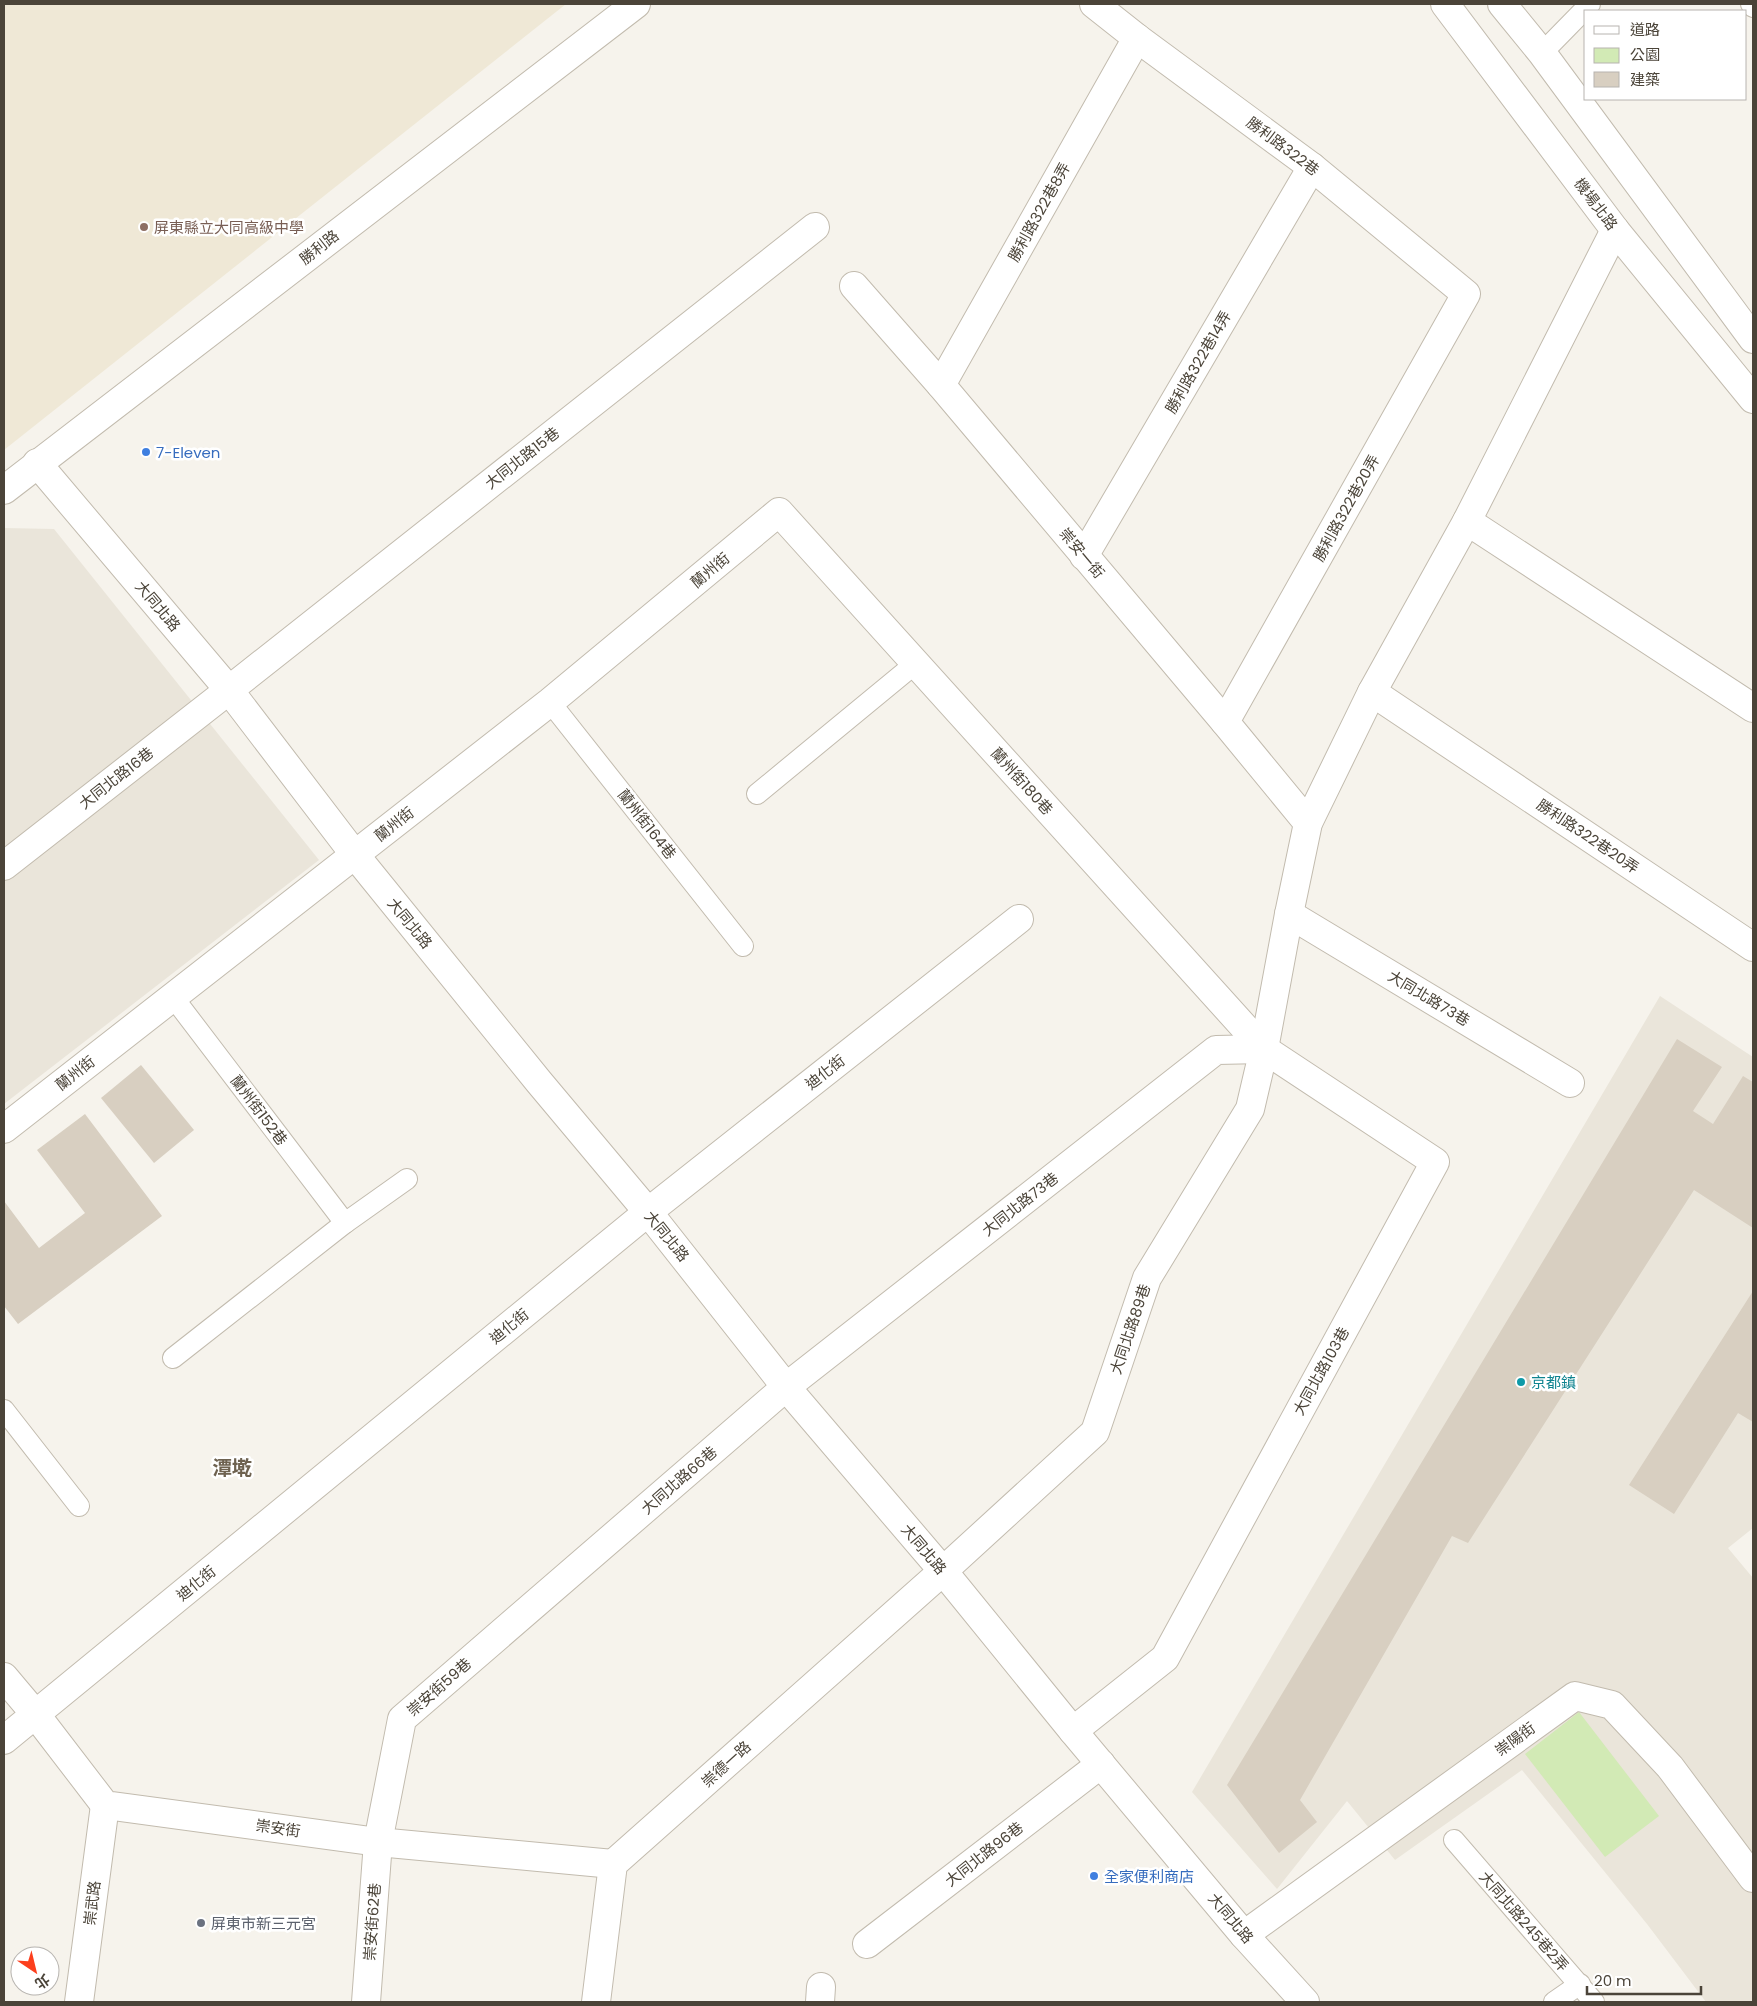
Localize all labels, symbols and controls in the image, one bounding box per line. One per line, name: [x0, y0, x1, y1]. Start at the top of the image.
legend: [1584, 10, 1747, 100]
text: 道路: [1630, 19, 1660, 40]
text: 公園: [1630, 44, 1660, 65]
text: 建築: [1630, 69, 1660, 90]
street label: 勝利路322巷: [1242, 112, 1324, 180]
street label: 勝利路322巷8弄: [1003, 159, 1075, 265]
street label: 機場北路: [1570, 174, 1622, 234]
place label: 屏東縣立大同高級中學: [154, 217, 304, 238]
marker: 屏東縣立大同高級中學: [138, 221, 150, 233]
street label: 勝利路: [295, 225, 343, 269]
street label: 勝利路322巷14弄: [1160, 307, 1236, 417]
street label: 大同北路15巷: [480, 422, 564, 494]
place label: 7-Eleven: [156, 442, 220, 463]
marker: 7-Eleven: [140, 446, 152, 458]
street label: 勝利路322巷20弄: [1308, 451, 1384, 565]
street label: 崇安一街: [1055, 523, 1109, 583]
street label: 蘭州街: [686, 547, 734, 593]
street label: 大同北路: [131, 576, 185, 636]
street label: 大同北路16巷: [74, 742, 158, 814]
street label: 蘭州街180巷: [986, 743, 1058, 819]
street label: 蘭州街164巷: [613, 785, 681, 863]
street label: 勝利路322巷20弄: [1533, 794, 1643, 878]
street label: 蘭州街: [370, 802, 418, 846]
street label: 大同北路: [383, 893, 437, 953]
street label: 大同北路73巷: [1384, 965, 1474, 1031]
street label: 迪化街: [801, 1050, 849, 1094]
street label: 蘭州街: [51, 1051, 99, 1095]
street label: 蘭州街152巷: [226, 1071, 292, 1149]
street label: 大同北路73巷: [977, 1167, 1063, 1241]
street label: 大同北路: [640, 1206, 694, 1266]
street label: 大同北路89巷: [1105, 1281, 1155, 1377]
street label: 迪化街: [485, 1304, 533, 1348]
street label: 大同北路103巷: [1288, 1323, 1354, 1419]
place label: 京都鎮: [1531, 1372, 1576, 1393]
marker: 京都鎮: [1515, 1376, 1527, 1388]
street label: 大同北路66巷: [637, 1441, 721, 1519]
district label: 潭墘: [212, 1454, 252, 1482]
street label: 大同北路: [897, 1519, 951, 1579]
street label: 迪化街: [172, 1561, 220, 1605]
street label: 崇安街59巷: [402, 1653, 476, 1721]
street label: 崇陽街: [1491, 1717, 1539, 1761]
street label: 崇德一路: [697, 1736, 755, 1792]
street label: 崇安街: [254, 1814, 302, 1842]
street label: 大同北路96巷: [941, 1817, 1027, 1891]
place label: 全家便利商店: [1104, 1866, 1194, 1887]
street label: 大同北路245巷2弄: [1475, 1867, 1573, 1975]
marker: 全家便利商店: [1088, 1870, 1100, 1882]
street label: 崇武路: [79, 1879, 105, 1927]
street label: 崇安街62巷: [359, 1882, 385, 1962]
street label: 大同北路: [1204, 1888, 1258, 1948]
place label: 屏東市新三元宮: [211, 1913, 316, 1934]
marker: 屏東市新三元宮: [195, 1917, 207, 1929]
north arrow: [10, 1946, 60, 1996]
scale bar: [1587, 1964, 1701, 1996]
text: 北: [31, 1969, 54, 1994]
text: 20 m: [1594, 1970, 1632, 1991]

